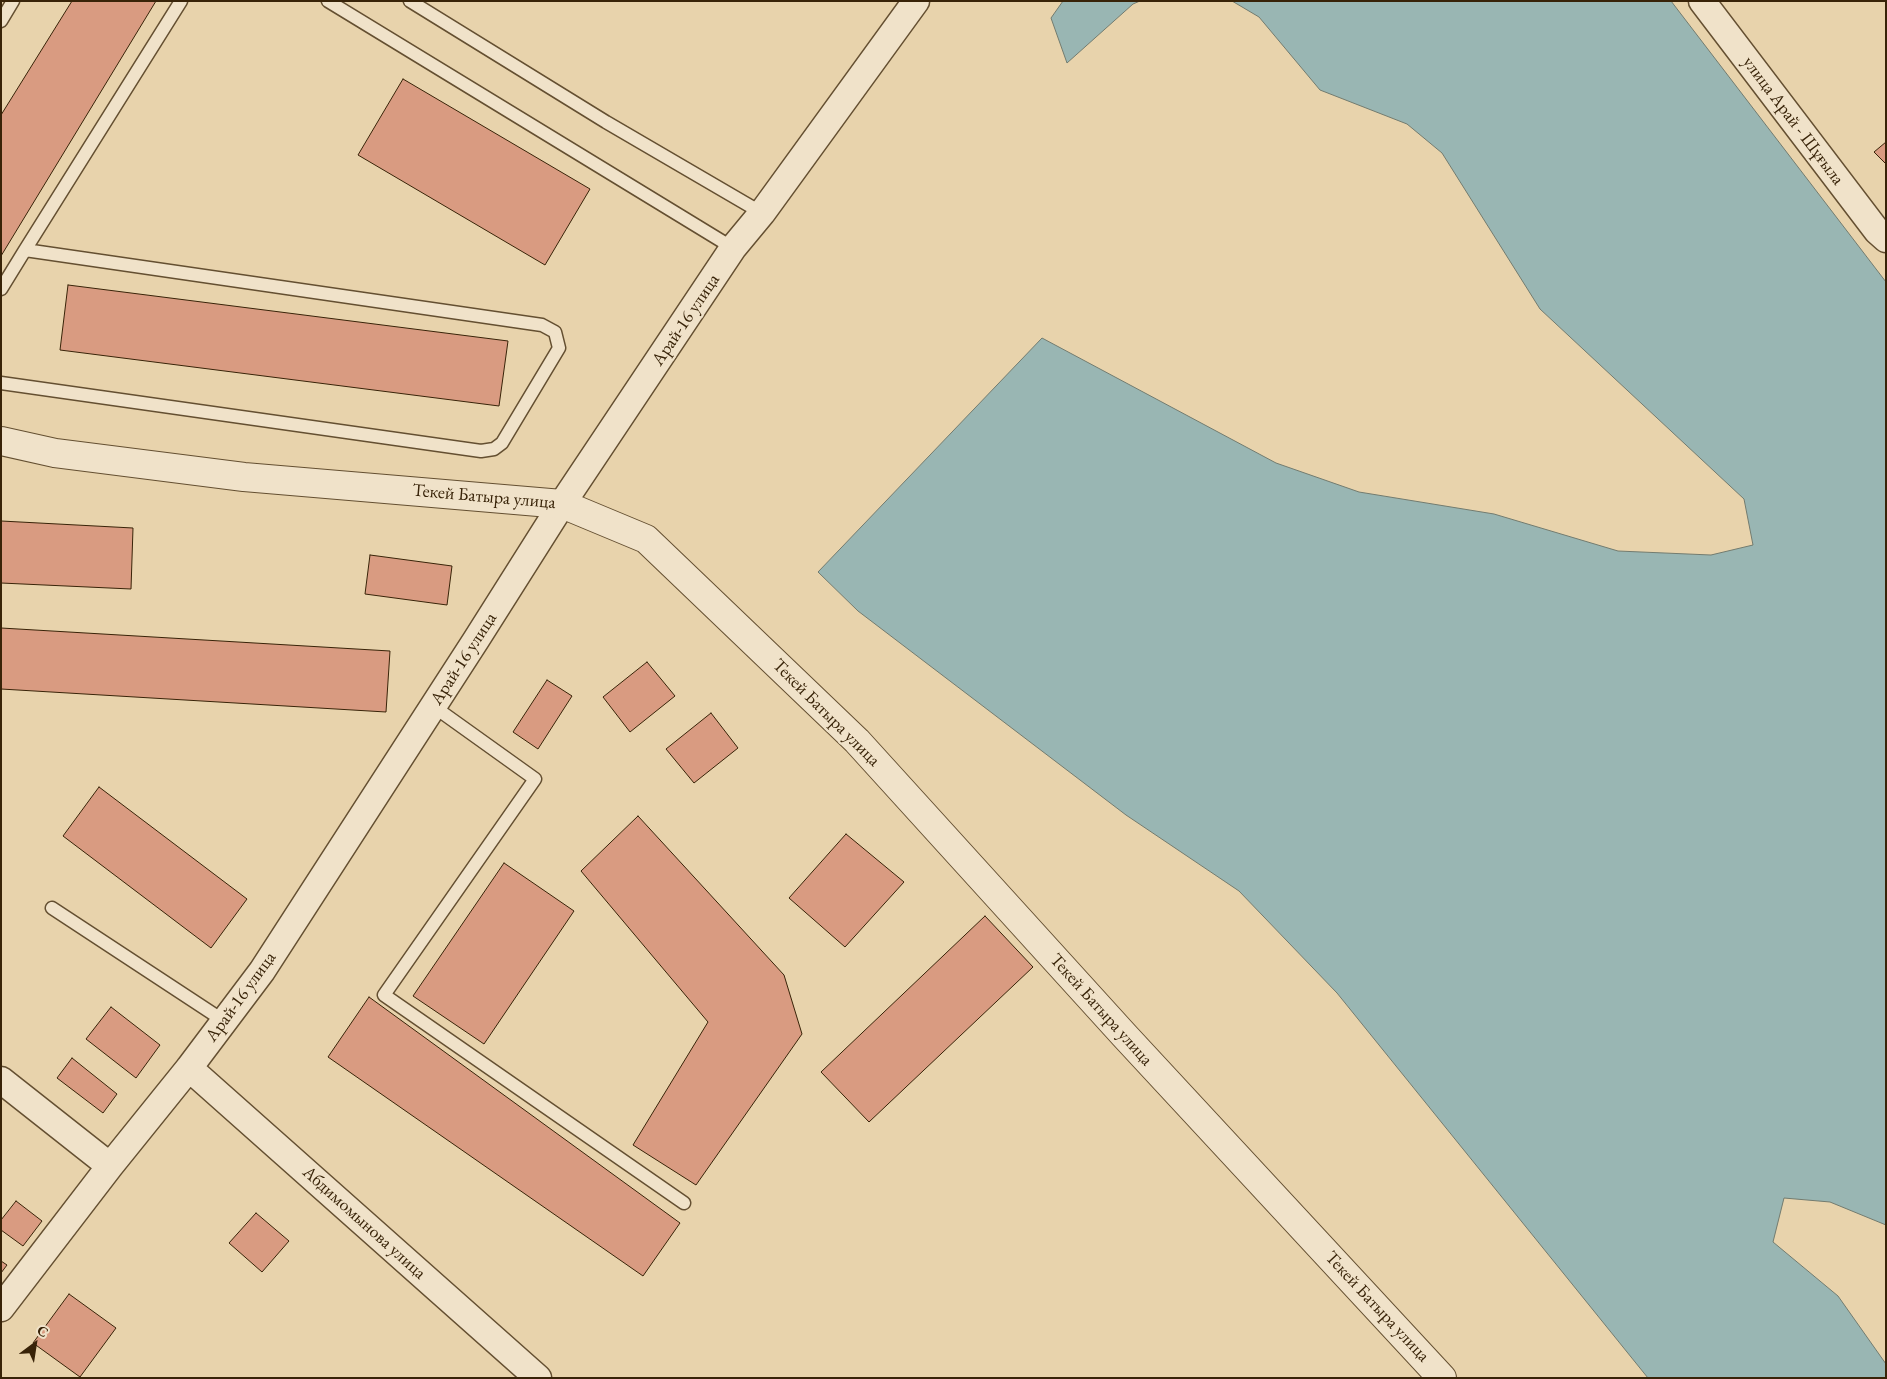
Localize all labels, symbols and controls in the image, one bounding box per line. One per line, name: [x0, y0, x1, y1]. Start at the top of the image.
street label: улица Арай - Шұғыла: [1738, 52, 1848, 190]
street label: Арай-16 улица: [647, 270, 725, 370]
street label: Текей Батыра улица: [412, 480, 556, 514]
street label: Арай-16 улица: [426, 609, 502, 709]
street label: Текей Батыра улица: [768, 655, 884, 771]
street label: Арай-16 улица: [201, 948, 281, 1046]
street label: Текей Батыра улица: [1045, 949, 1157, 1071]
street label: Абдимомынова улица: [298, 1162, 430, 1284]
street label: Текей Батыра улица: [1320, 1247, 1434, 1367]
north arrow: [10, 1319, 60, 1369]
text: С: [34, 1321, 52, 1341]

